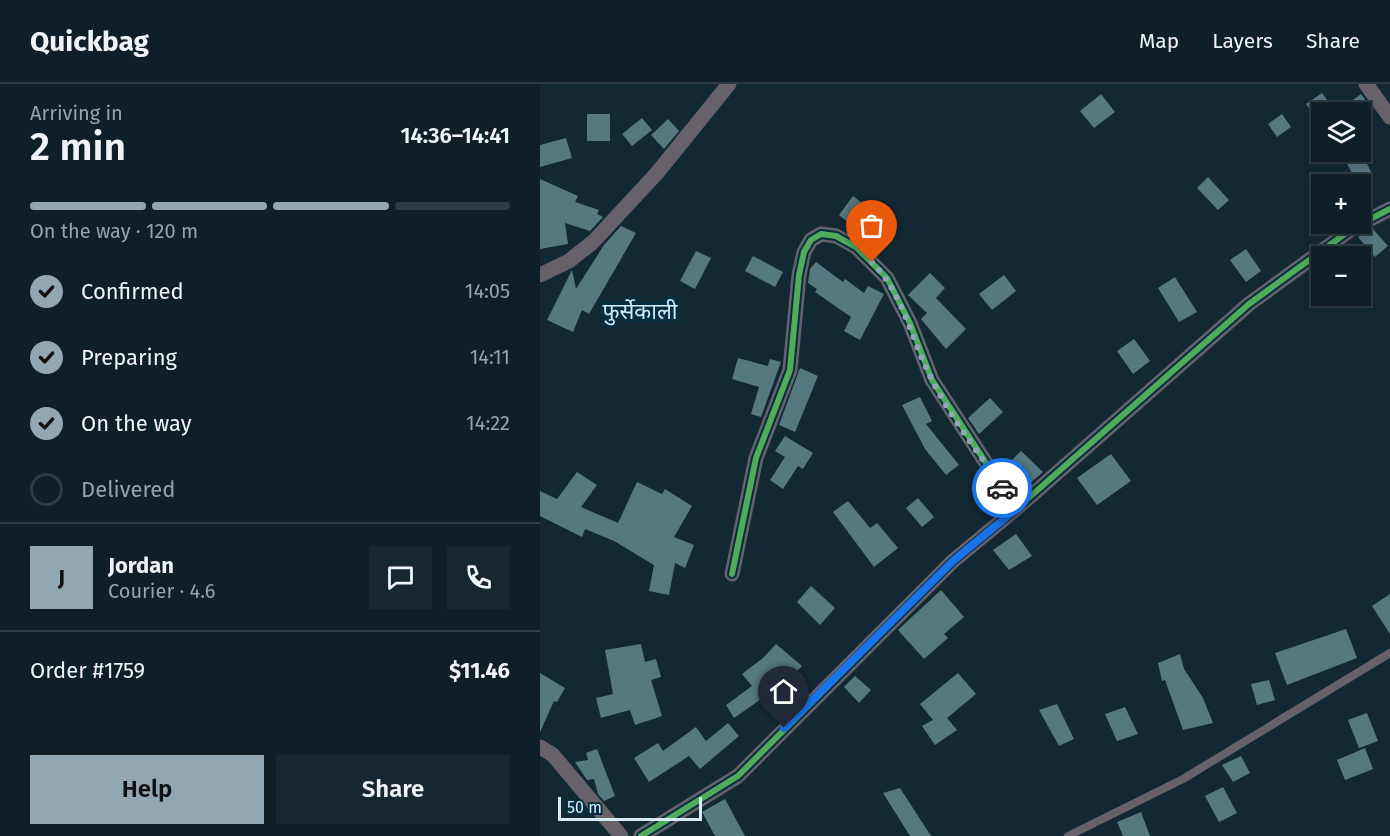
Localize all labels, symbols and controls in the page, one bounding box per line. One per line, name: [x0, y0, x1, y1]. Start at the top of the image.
text: Quickbag: [30, 25, 149, 58]
text: Map: [1139, 28, 1179, 54]
text: Layers: [1212, 28, 1273, 54]
text: Share: [1306, 28, 1360, 54]
text: Arriving in: [30, 101, 123, 125]
map controls: [1311, 102, 1371, 306]
button: layers: [1311, 102, 1371, 162]
text: 14:36–14:41: [400, 122, 510, 149]
text: 2 min: [30, 124, 126, 170]
button: +: [1311, 174, 1371, 234]
pin: [846, 200, 897, 262]
icon: bag: [855, 209, 888, 242]
text: On the way · 120 m: [30, 219, 198, 243]
button: −: [1311, 246, 1371, 306]
icon: check: [30, 275, 63, 308]
text: Confirmed: [81, 278, 184, 305]
text: 14:05: [465, 279, 510, 303]
district label: फुर्सेकाली: [602, 298, 678, 326]
icon: check: [30, 341, 63, 374]
text: Preparing: [81, 344, 177, 371]
text: 14:11: [470, 345, 510, 369]
icon: check: [30, 407, 63, 440]
text: On the way: [81, 410, 192, 437]
text: 14:22: [466, 411, 510, 435]
courier: [972, 458, 1032, 518]
icon: car: [986, 472, 1019, 505]
text: Delivered: [81, 476, 176, 503]
button: chat: [369, 546, 432, 609]
button: phone: [447, 546, 510, 609]
text: Jordan: [108, 552, 174, 579]
text: J: [58, 564, 65, 591]
text: Courier · 4.6: [108, 579, 215, 603]
text: Order #1759: [30, 657, 145, 684]
text: $11.46: [449, 657, 510, 684]
pin: [758, 666, 809, 728]
icon: home: [767, 675, 800, 708]
button: Help: [30, 755, 264, 824]
button: Share: [276, 755, 510, 824]
scale bar: [558, 794, 702, 822]
text: 50 m: [567, 798, 602, 817]

